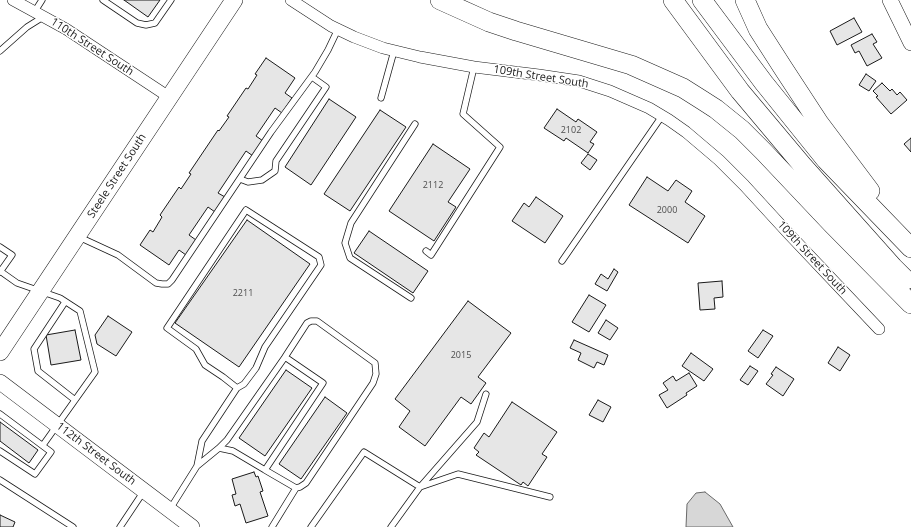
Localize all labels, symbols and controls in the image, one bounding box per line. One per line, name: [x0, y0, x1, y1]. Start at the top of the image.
street label: 110th Street South: [48, 15, 136, 79]
street label: 109th Street South: [493, 63, 589, 91]
house number: 2102: [561, 125, 581, 135]
street label: Steele Street South: [85, 131, 149, 221]
house number: 2112: [423, 180, 443, 190]
house number: 2000: [657, 205, 677, 215]
street label: 109th Street South: [774, 218, 850, 298]
house number: 2211: [233, 288, 253, 298]
house number: 2015: [451, 350, 471, 360]
street label: 112th Street South: [54, 420, 138, 488]

